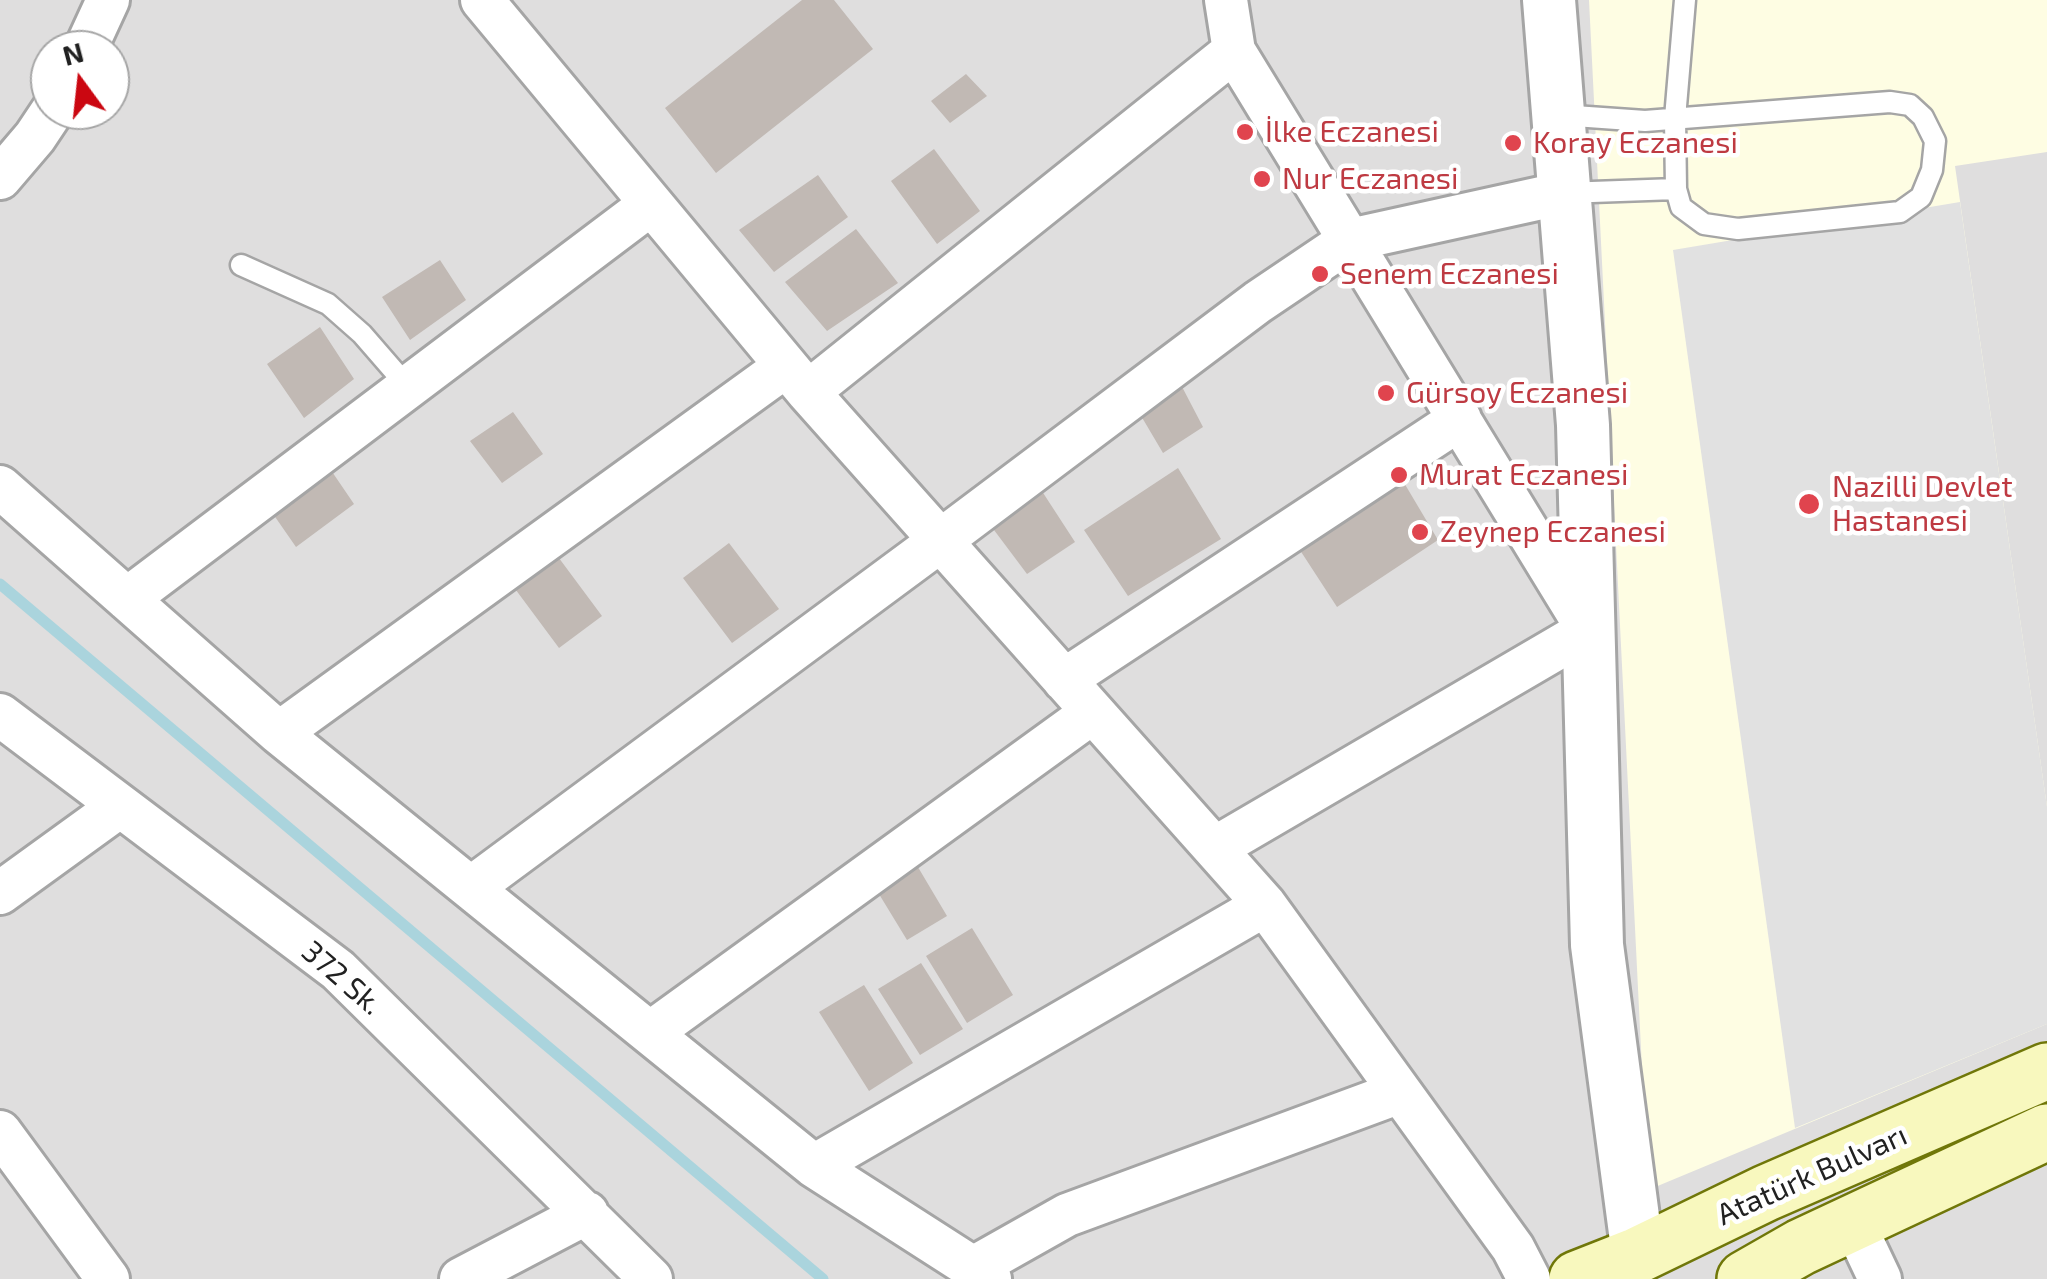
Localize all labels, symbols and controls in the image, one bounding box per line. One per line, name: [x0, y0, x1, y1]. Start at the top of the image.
north arrow: [30, 30, 130, 130]
text: N: [59, 34, 87, 72]
place label: İlke Eczanesi: [1265, 114, 1439, 150]
marker: İlke Eczanesi: [1234, 121, 1256, 143]
place label: Koray Eczanesi: [1533, 125, 1738, 161]
marker: Koray Eczanesi: [1502, 132, 1524, 154]
place label: Nur Eczanesi: [1282, 161, 1458, 197]
marker: Nur Eczanesi: [1251, 168, 1273, 190]
place label: Senem Eczanesi: [1340, 256, 1559, 292]
marker: Senem Eczanesi: [1309, 263, 1331, 285]
place label: Gürsoy Eczanesi: [1406, 375, 1628, 411]
marker: Gürsoy Eczanesi: [1375, 382, 1397, 404]
place label: Murat Eczanesi: [1419, 457, 1628, 493]
marker: Murat Eczanesi: [1388, 464, 1410, 486]
place label: Nazilli Devlet Hastanesi: [1832, 469, 2013, 540]
marker: Nazilli Devlet Hastanesi: [1796, 491, 1822, 517]
place label: Zeynep Eczanesi: [1440, 514, 1666, 550]
marker: Zeynep Eczanesi: [1409, 521, 1431, 543]
street label: 372 Sk.: [295, 933, 389, 1023]
street label: Atatürk Bulvarı: [1711, 1117, 1913, 1233]

